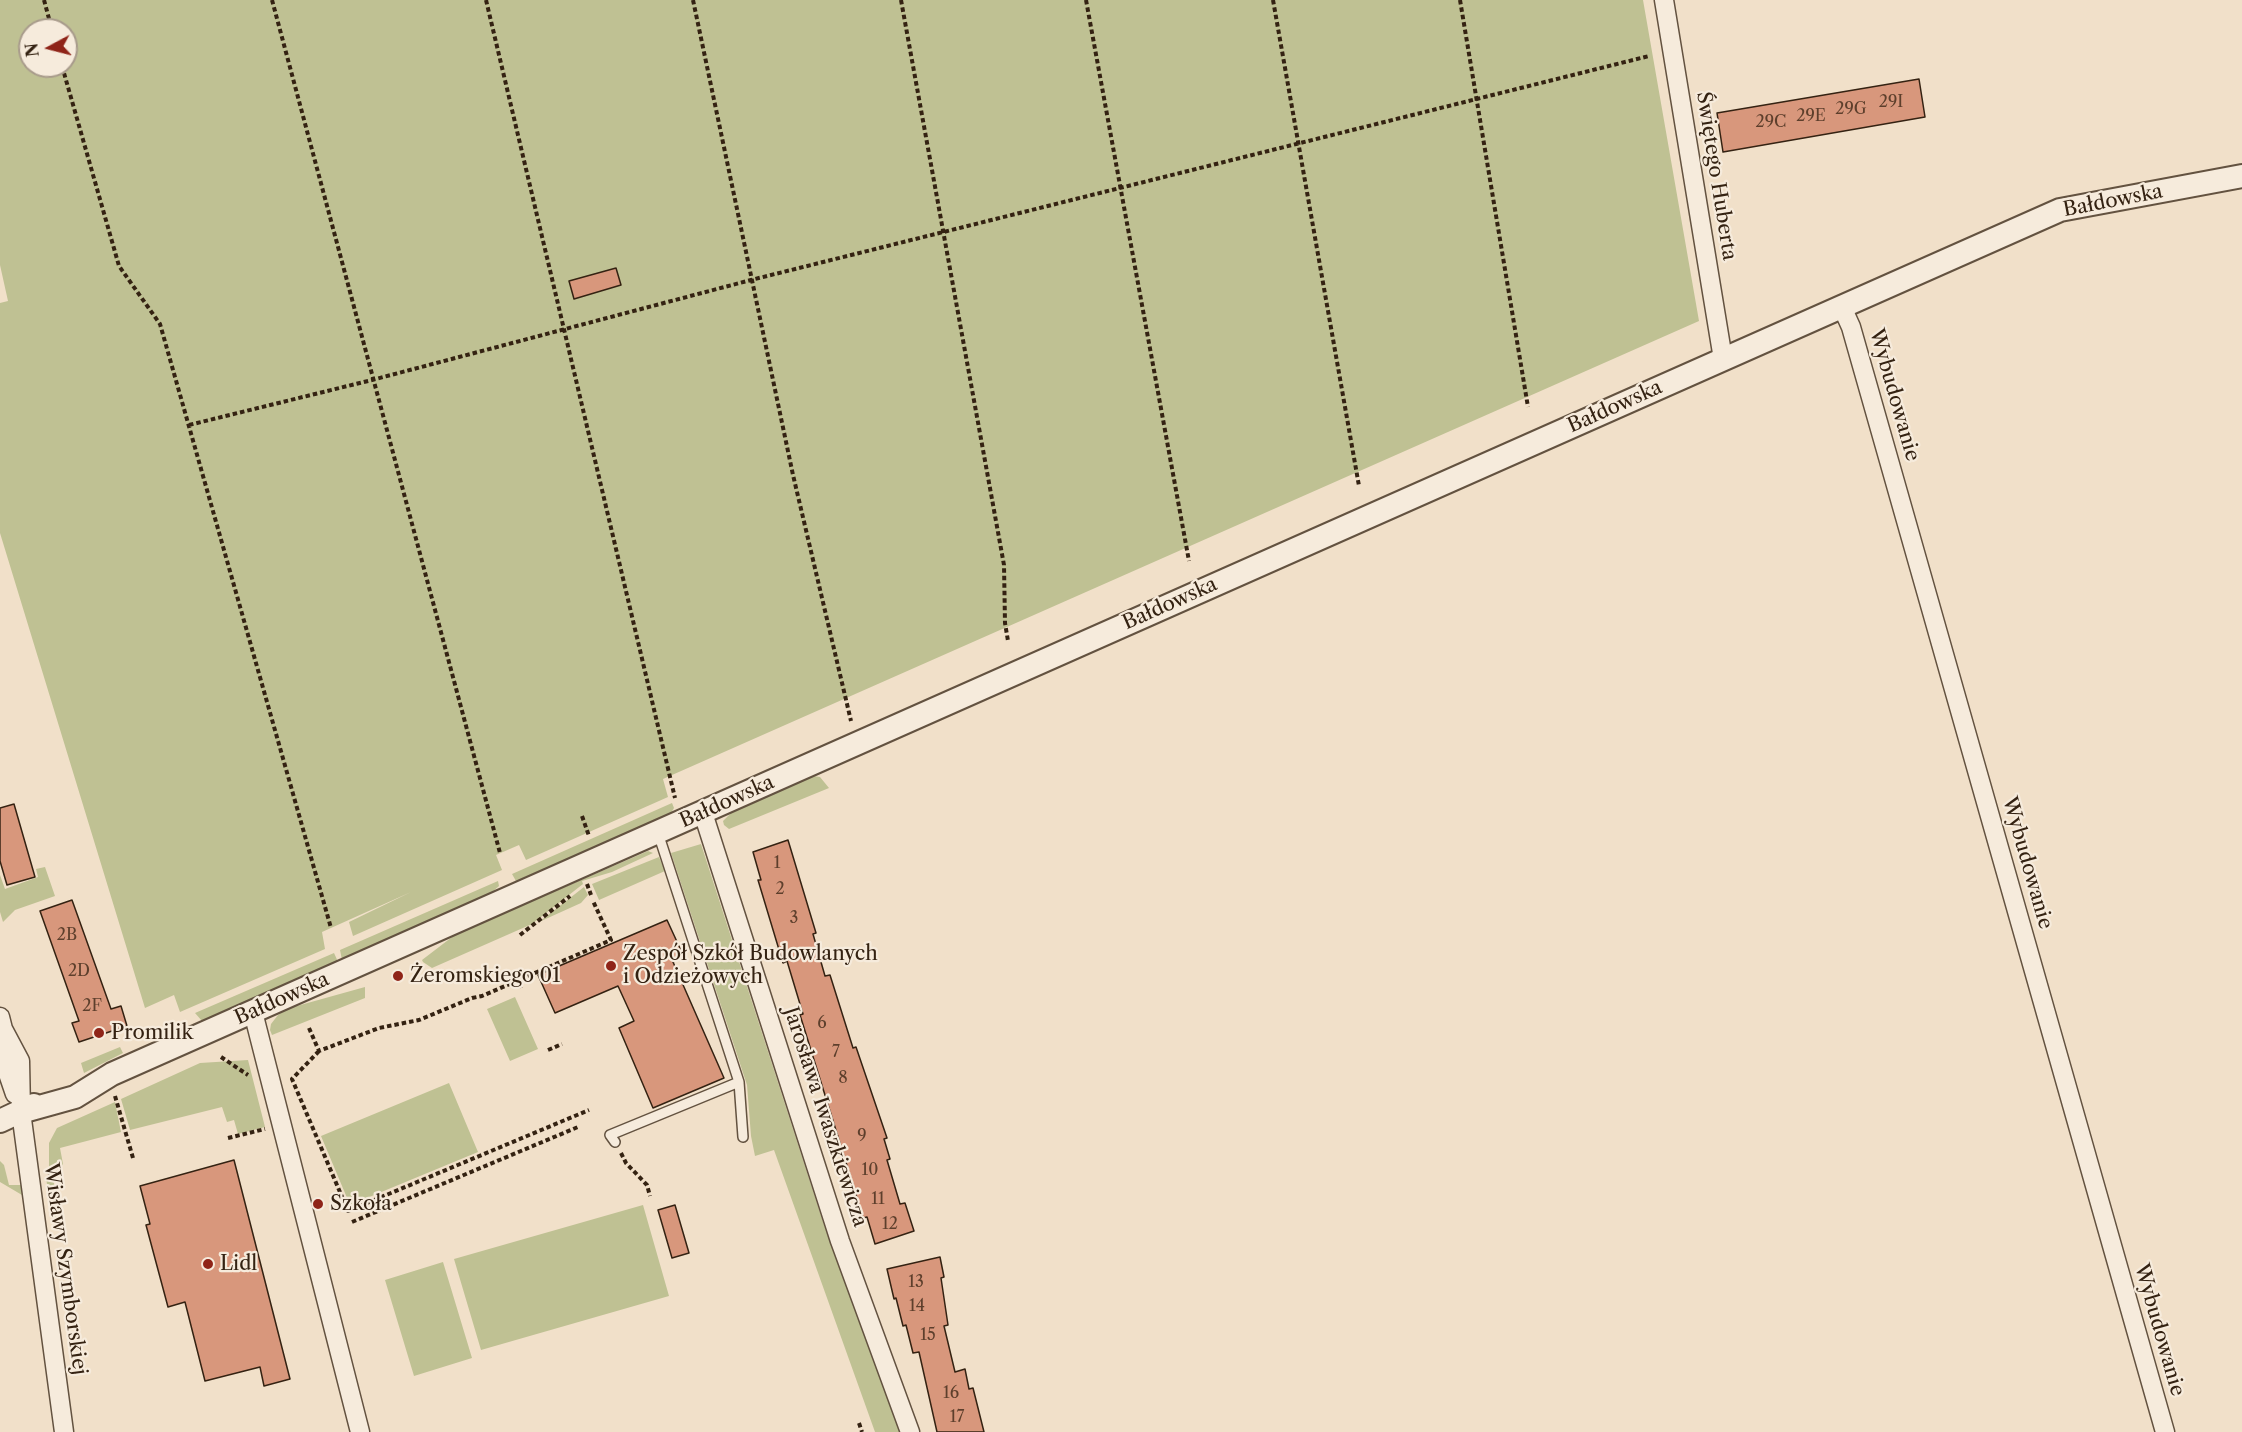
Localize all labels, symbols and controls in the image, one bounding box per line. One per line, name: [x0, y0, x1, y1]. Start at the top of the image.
north arrow: [18, 18, 78, 78]
text: N: [21, 42, 43, 58]
street label: Świętego Huberta: [1691, 90, 1741, 262]
house number: 29I: [1879, 92, 1903, 112]
house number: 29G: [1835, 99, 1867, 119]
house number: 29E: [1796, 106, 1826, 126]
house number: 29C: [1756, 112, 1786, 132]
street label: Bałdowska: [2061, 180, 2165, 222]
street label: Wybudowanie: [1864, 326, 1924, 464]
street label: Bałdowska: [1564, 375, 1666, 439]
street label: Bałdowska: [1119, 572, 1221, 636]
street label: Bałdowska: [676, 770, 778, 834]
street label: Wybudowanie: [1997, 794, 2057, 932]
house number: 1: [774, 853, 780, 873]
house number: 2: [775, 879, 785, 899]
house number: 3: [790, 908, 798, 928]
house number: 2B: [57, 925, 77, 945]
place label: Zespół Szkół Budowlanych i Odzieżowych: [623, 942, 878, 989]
marker: Zespół Szkół Budowlanych i Odzieżowych: [604, 959, 618, 973]
house number: 2D: [68, 961, 90, 981]
place label: Żeromskiego 01: [410, 964, 560, 988]
street label: Bałdowska: [231, 967, 333, 1031]
marker: Żeromskiego 01: [391, 969, 405, 983]
house number: 2F: [82, 996, 102, 1016]
street label: Jarosława Iwaszkiewicza: [778, 1004, 872, 1230]
house number: 6: [817, 1013, 827, 1033]
place label: Promilik: [111, 1021, 193, 1045]
marker: Promilik: [92, 1026, 106, 1040]
house number: 7: [832, 1042, 840, 1062]
house number: 8: [838, 1068, 848, 1088]
house number: 9: [857, 1126, 867, 1146]
house number: 10: [862, 1160, 878, 1180]
street label: Wisławy Szymborskiej: [38, 1162, 92, 1376]
house number: 11: [871, 1189, 885, 1209]
place label: Szkoła: [330, 1192, 392, 1216]
marker: Szkoła: [311, 1197, 325, 1211]
house number: 12: [882, 1214, 898, 1234]
place label: Lidl: [220, 1252, 257, 1276]
marker: Lidl: [201, 1257, 215, 1271]
street label: Wybudowanie: [2129, 1261, 2189, 1399]
house number: 13: [908, 1272, 924, 1292]
house number: 14: [909, 1296, 925, 1316]
house number: 15: [920, 1325, 936, 1345]
house number: 16: [943, 1383, 959, 1403]
house number: 17: [950, 1407, 964, 1427]

